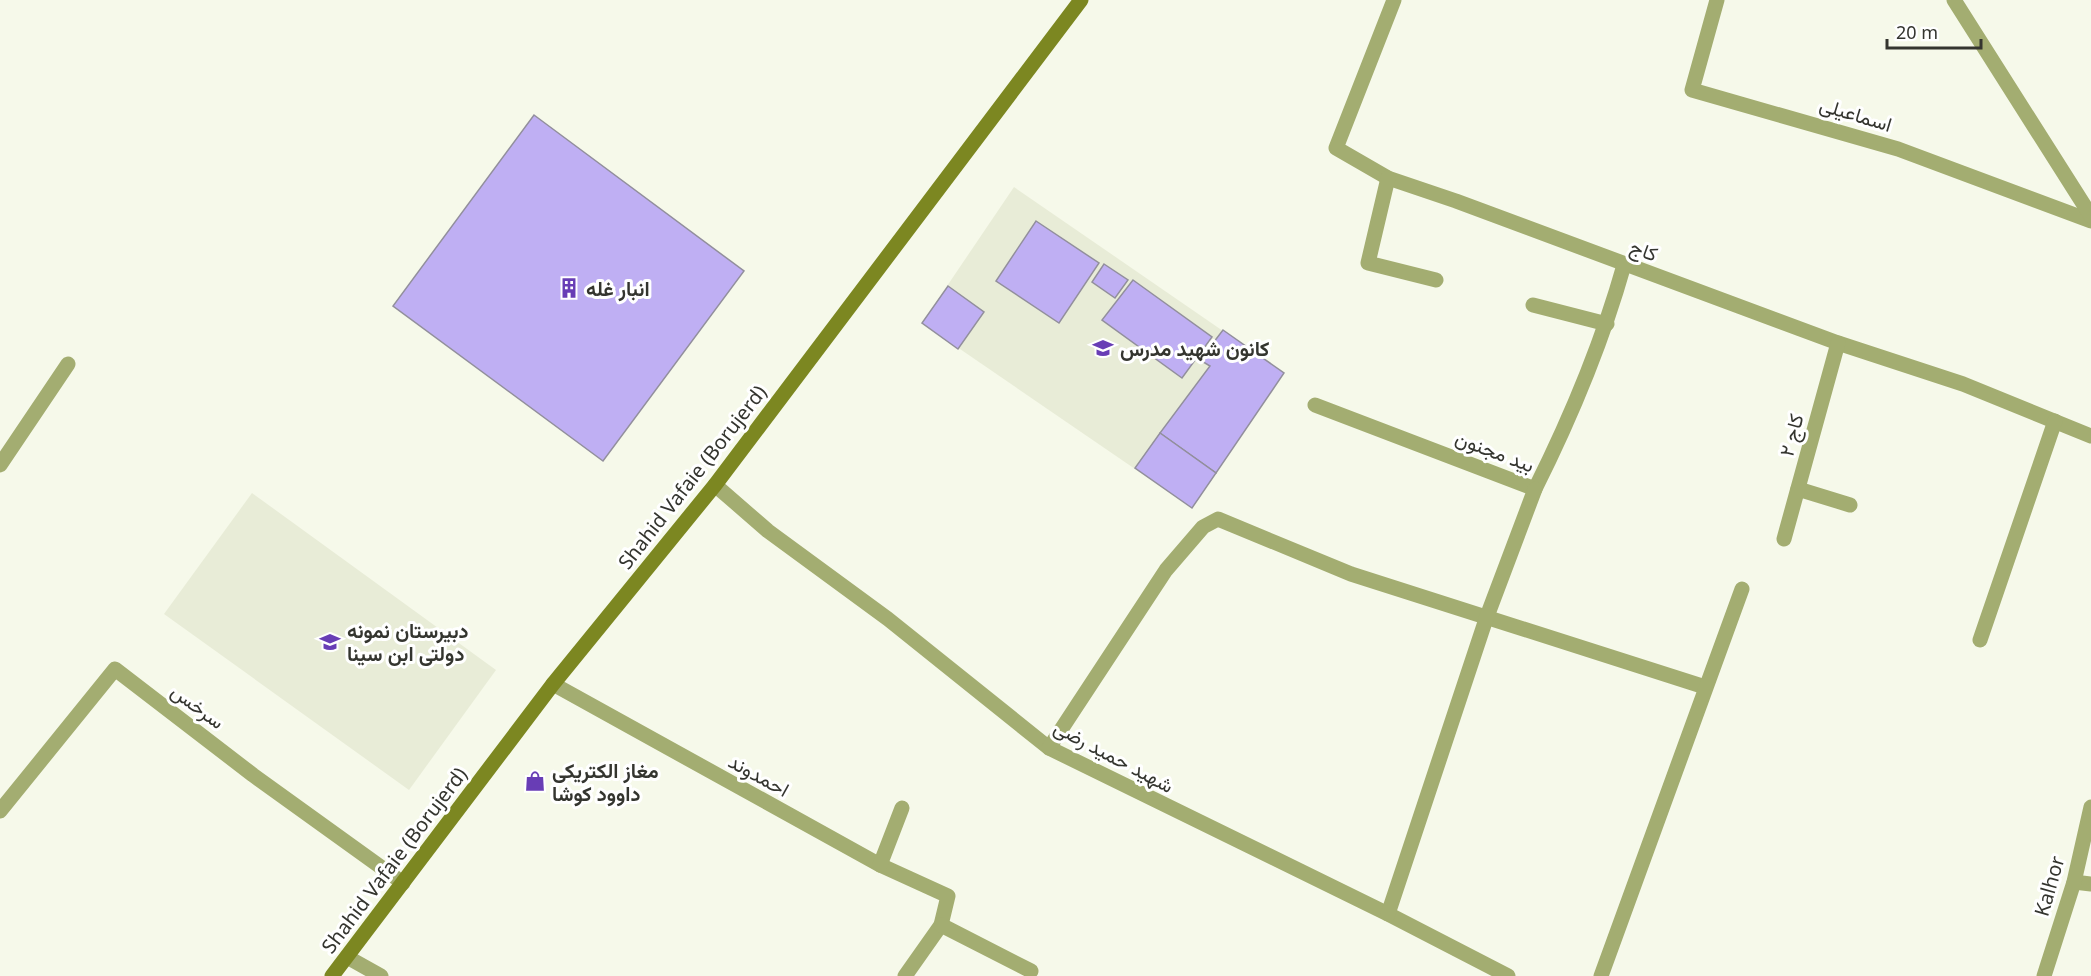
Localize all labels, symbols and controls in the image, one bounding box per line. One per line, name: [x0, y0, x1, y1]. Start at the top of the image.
scale bar: [1887, 12, 1982, 50]
text: 20 m: [1896, 20, 1938, 44]
street label: اسماعیلی: [1817, 90, 1895, 138]
street label: کاج: [1626, 233, 1662, 268]
place label: انبار غله: [586, 275, 650, 302]
building icon: انبار غله: [557, 276, 581, 300]
place label: کانون شهید مدرس: [1120, 335, 1269, 362]
school or university icon: کانون شهید مدرس: [1091, 336, 1115, 360]
street label: Shahid Vafaie (Borujerd): [612, 379, 772, 575]
street label: کاج ۲: [1772, 411, 1811, 460]
street label: بید مجنون: [1452, 424, 1538, 478]
place label: دبیرستان نمونه دولتی ابن سینا: [347, 617, 469, 667]
school or university icon: دبیرستان نمونه دولتی ابن سینا: [318, 630, 342, 654]
street label: سرخس: [166, 677, 230, 735]
street label: شهید حمید رضی: [1049, 713, 1179, 799]
street label: احمدوند: [724, 747, 794, 803]
place label: مغاز الکتریکی داوود کوشا: [552, 757, 659, 807]
street label: Shahid Vafaie (Borujerd): [315, 761, 473, 959]
shop icon: مغاز الکتریکی داوود کوشا: [523, 769, 547, 793]
street label: Kalhor: [2028, 853, 2070, 919]

